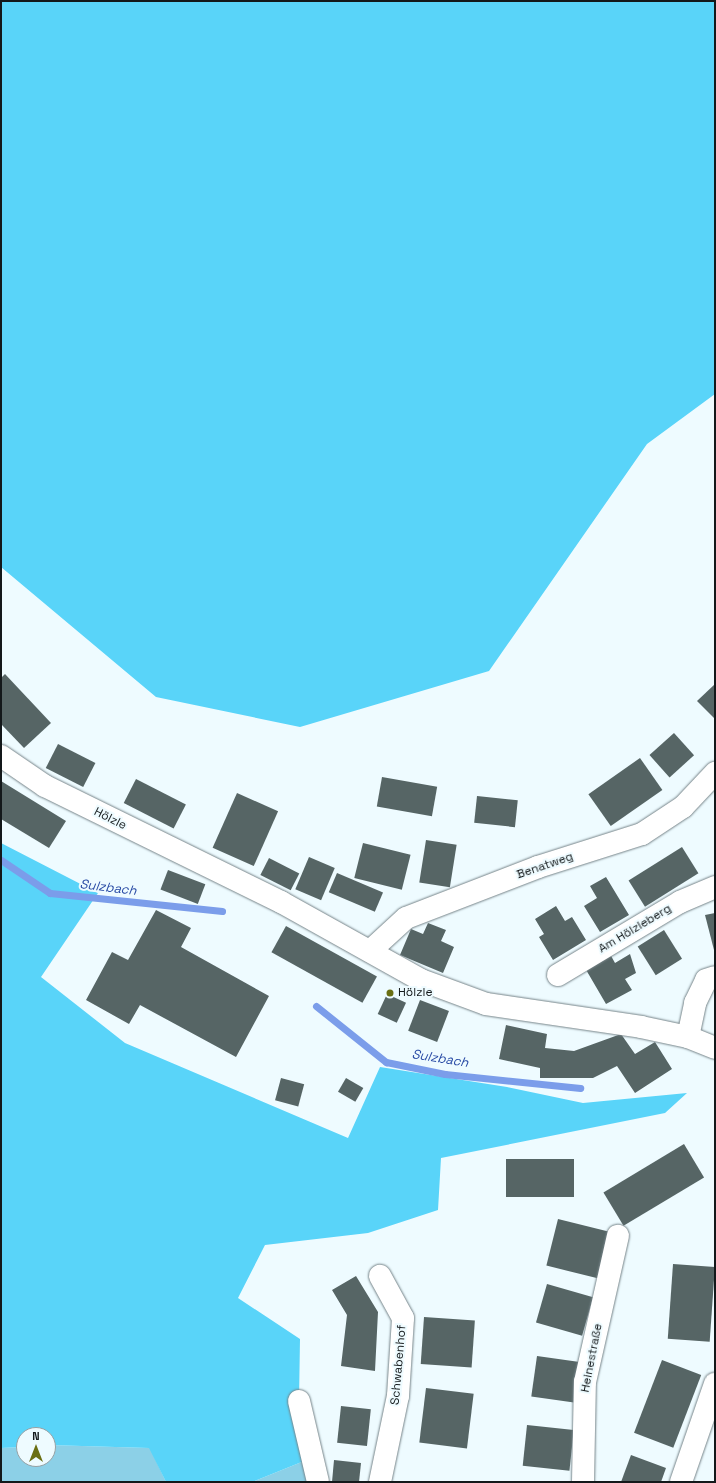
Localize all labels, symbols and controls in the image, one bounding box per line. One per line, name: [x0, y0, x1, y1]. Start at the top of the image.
street label: Hölzle: [91, 805, 129, 833]
street label: Benatweg: [515, 850, 575, 882]
water label: Sulzbach: [79, 877, 137, 899]
street label: Am Hölzleberg: [596, 902, 674, 956]
place label: Hölzle: [398, 986, 433, 1000]
marker: Hölzle: [385, 988, 395, 998]
water label: Sulzbach: [410, 1047, 470, 1071]
street label: Heinestraße: [578, 1322, 606, 1394]
street label: Schwabenhof: [388, 1324, 410, 1406]
north arrow: [16, 1427, 56, 1467]
text: N: [32, 1429, 40, 1443]

